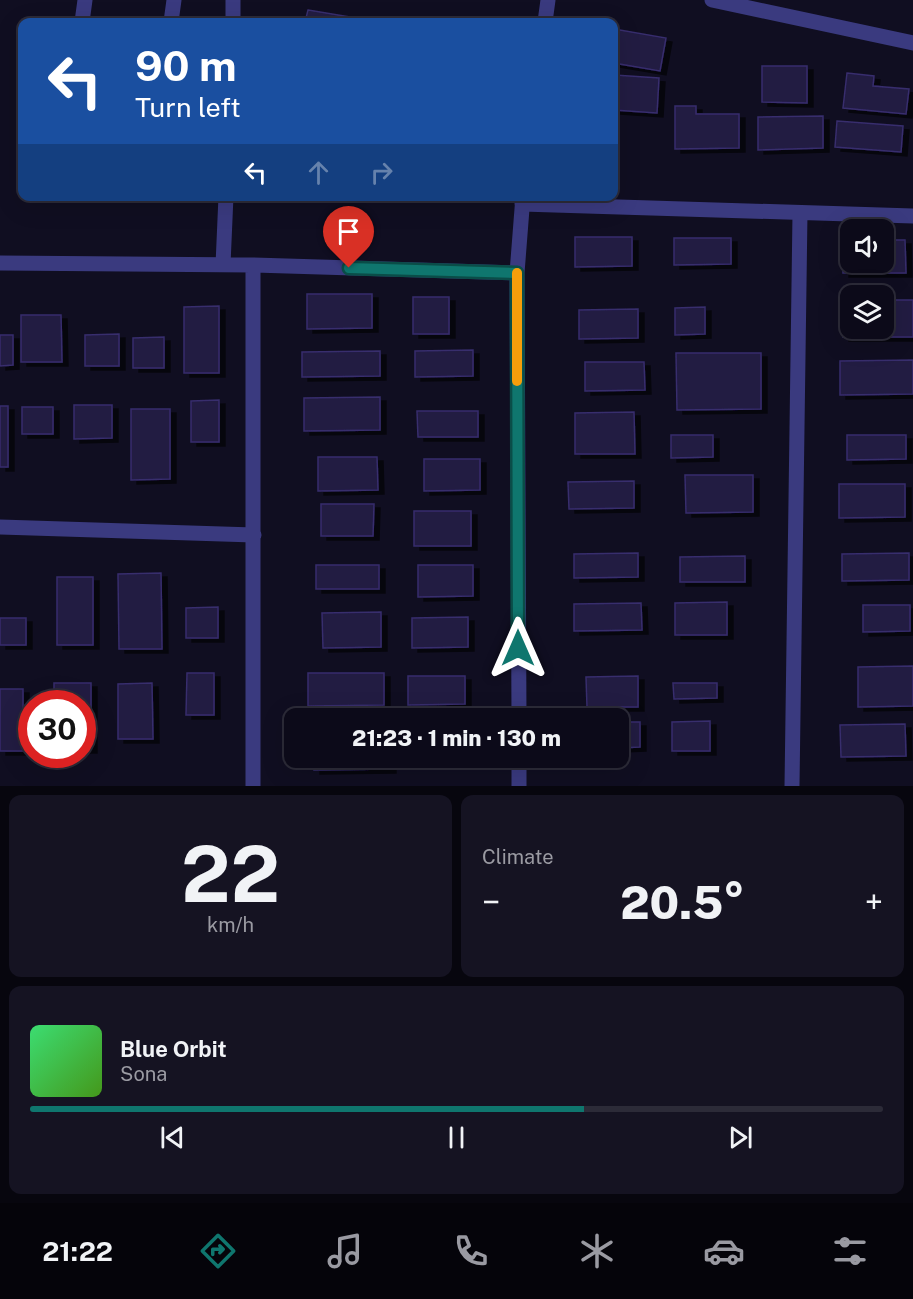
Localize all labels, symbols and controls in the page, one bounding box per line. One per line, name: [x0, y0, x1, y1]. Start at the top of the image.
text: 90 m: [135, 41, 237, 90]
icon: left: [36, 42, 114, 120]
text: Turn left: [135, 91, 241, 123]
icon: left: [239, 156, 272, 189]
icon: ahead: [302, 156, 335, 189]
icon: right: [365, 156, 398, 189]
pin: [323, 206, 374, 268]
icon: arrive: [332, 215, 365, 248]
map controls: [840, 219, 894, 339]
button: sound: [840, 219, 894, 273]
button: layers: [840, 285, 894, 339]
position arrow: [486, 616, 550, 680]
speed limit sign: 30: [18, 690, 96, 768]
text: 21:23 · 1 min · 130 m: [352, 725, 561, 751]
text: 22: [181, 828, 280, 920]
text: Climate: [482, 845, 554, 869]
text: 20.5°: [620, 876, 745, 929]
text: −: [482, 883, 500, 921]
text: +: [865, 883, 883, 921]
text: km/h: [207, 913, 254, 937]
text: Blue Orbit: [120, 1036, 227, 1062]
text: Sona: [120, 1062, 167, 1086]
icon: previous: [156, 1121, 189, 1154]
icon: pause: [440, 1121, 473, 1154]
icon: next: [724, 1121, 757, 1154]
icon: directions: [197, 1230, 239, 1272]
icon: music: [324, 1230, 366, 1272]
icon: phone: [450, 1230, 492, 1272]
icon: climate: [576, 1230, 618, 1272]
icon: car: [703, 1230, 745, 1272]
icon: filters: [829, 1230, 871, 1272]
text: 21:22: [42, 1235, 113, 1267]

